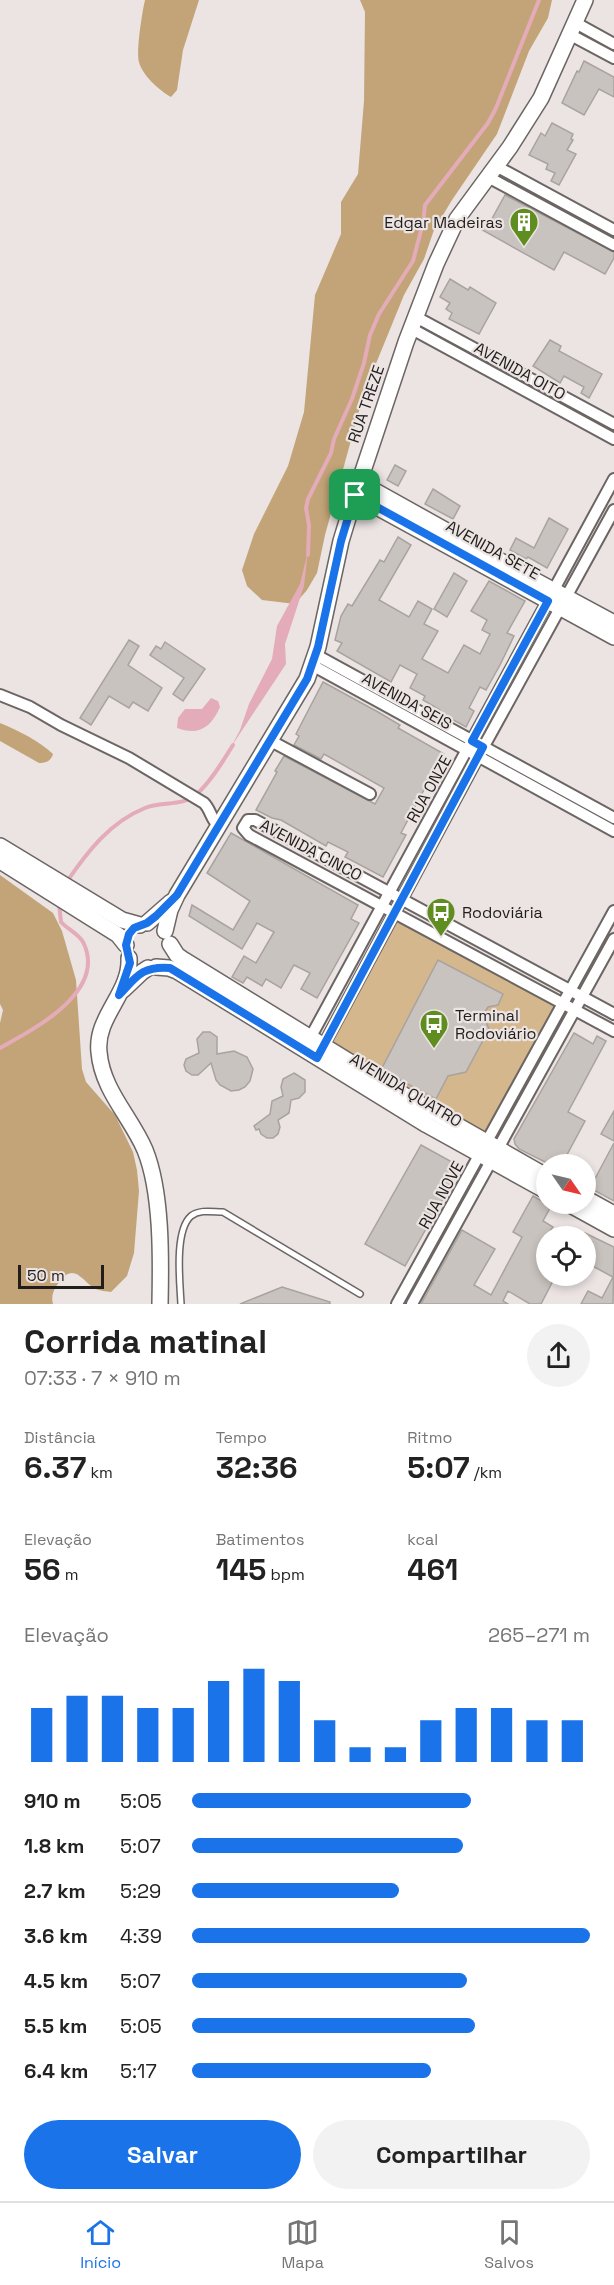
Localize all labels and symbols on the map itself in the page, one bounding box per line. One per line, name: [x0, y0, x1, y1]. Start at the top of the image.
building icon: Edgar Madeiras: [508, 206, 540, 248]
place label: Edgar Madeiras: [384, 212, 503, 233]
street label: AVENIDA OITO: [471, 337, 569, 405]
street label: RUA TREZE: [343, 362, 389, 446]
pin: [329, 469, 380, 520]
street label: AVENIDA SETE: [442, 516, 544, 584]
street label: AVENIDA SEIS: [358, 668, 456, 734]
street label: RUA ONZE: [402, 752, 456, 826]
street label: AVENIDA CINCO: [256, 814, 366, 886]
bus stop icon: Rodoviária: [425, 896, 457, 938]
place label: Rodoviária: [462, 902, 543, 923]
place label: Terminal Rodoviário: [455, 1005, 536, 1044]
bus stop icon: Terminal Rodoviário: [418, 1008, 450, 1050]
street label: AVENIDA QUATRO: [346, 1048, 466, 1132]
north arrow: [536, 1154, 596, 1214]
street label: RUA NOVE: [414, 1157, 468, 1233]
scale bar: [18, 1262, 104, 1290]

